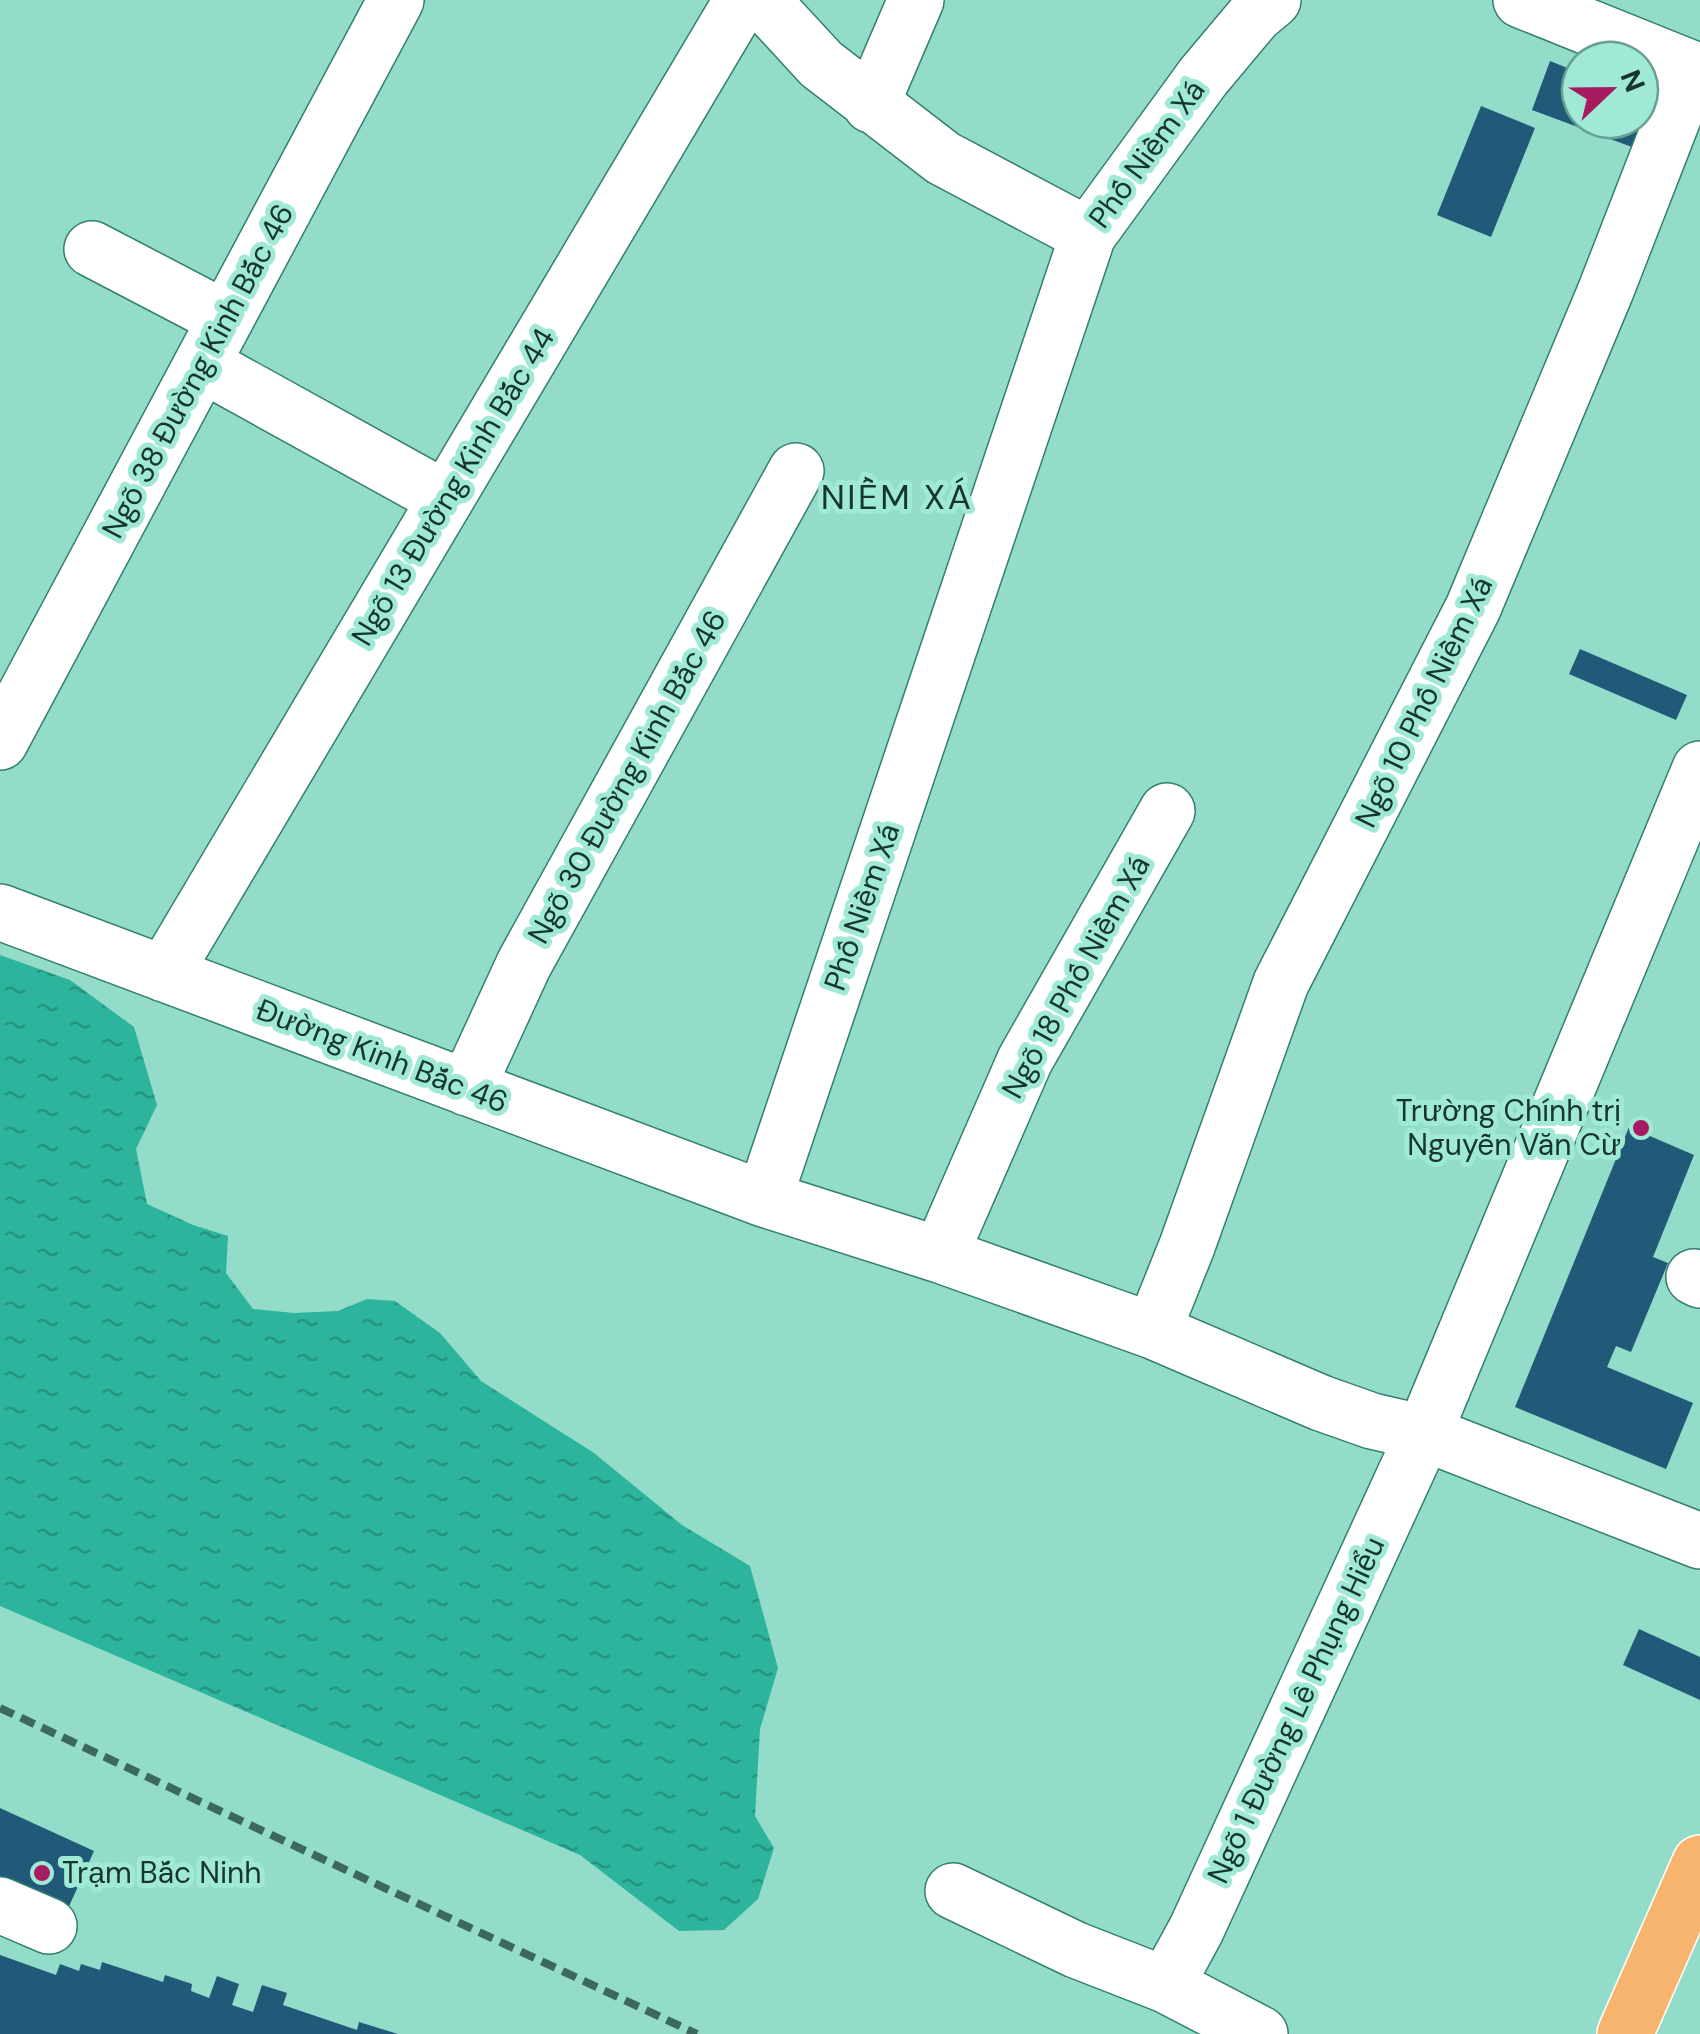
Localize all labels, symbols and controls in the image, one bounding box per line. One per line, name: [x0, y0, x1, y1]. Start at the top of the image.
north arrow: [1560, 40, 1660, 140]
text: N: [1612, 64, 1654, 97]
street label: Phố Niềm Xá: [1080, 72, 1213, 236]
street label: Ngõ 38 Đường Kinh Bắc 46: [93, 197, 302, 545]
street label: Ngõ 13 Đường Kinh Bắc 44: [342, 321, 563, 653]
district label: NIỀM XÁ: [821, 474, 973, 520]
street label: Ngõ 10 Phố Niềm Xá: [1346, 570, 1501, 834]
street label: Ngõ 30 Đường Kinh Bắc 46: [518, 603, 735, 950]
street label: Phố Niềm Xá: [815, 818, 908, 995]
street label: Ngõ 18 Phố Niềm Xá: [993, 848, 1159, 1105]
street label: Đường Kinh Bắc 46: [251, 990, 514, 1122]
place label: Trường Chính trị Nguyễn Văn Cừ: [1396, 1091, 1621, 1164]
marker: Trường Chính trị Nguyễn Văn Cừ: [1630, 1117, 1652, 1139]
street label: Ngõ 1 Đường Lê Phụng Hiểu: [1198, 1530, 1393, 1889]
place label: Trạm Bắc Ninh: [62, 1853, 262, 1892]
marker: Trạm Bắc Ninh: [31, 1862, 53, 1884]

